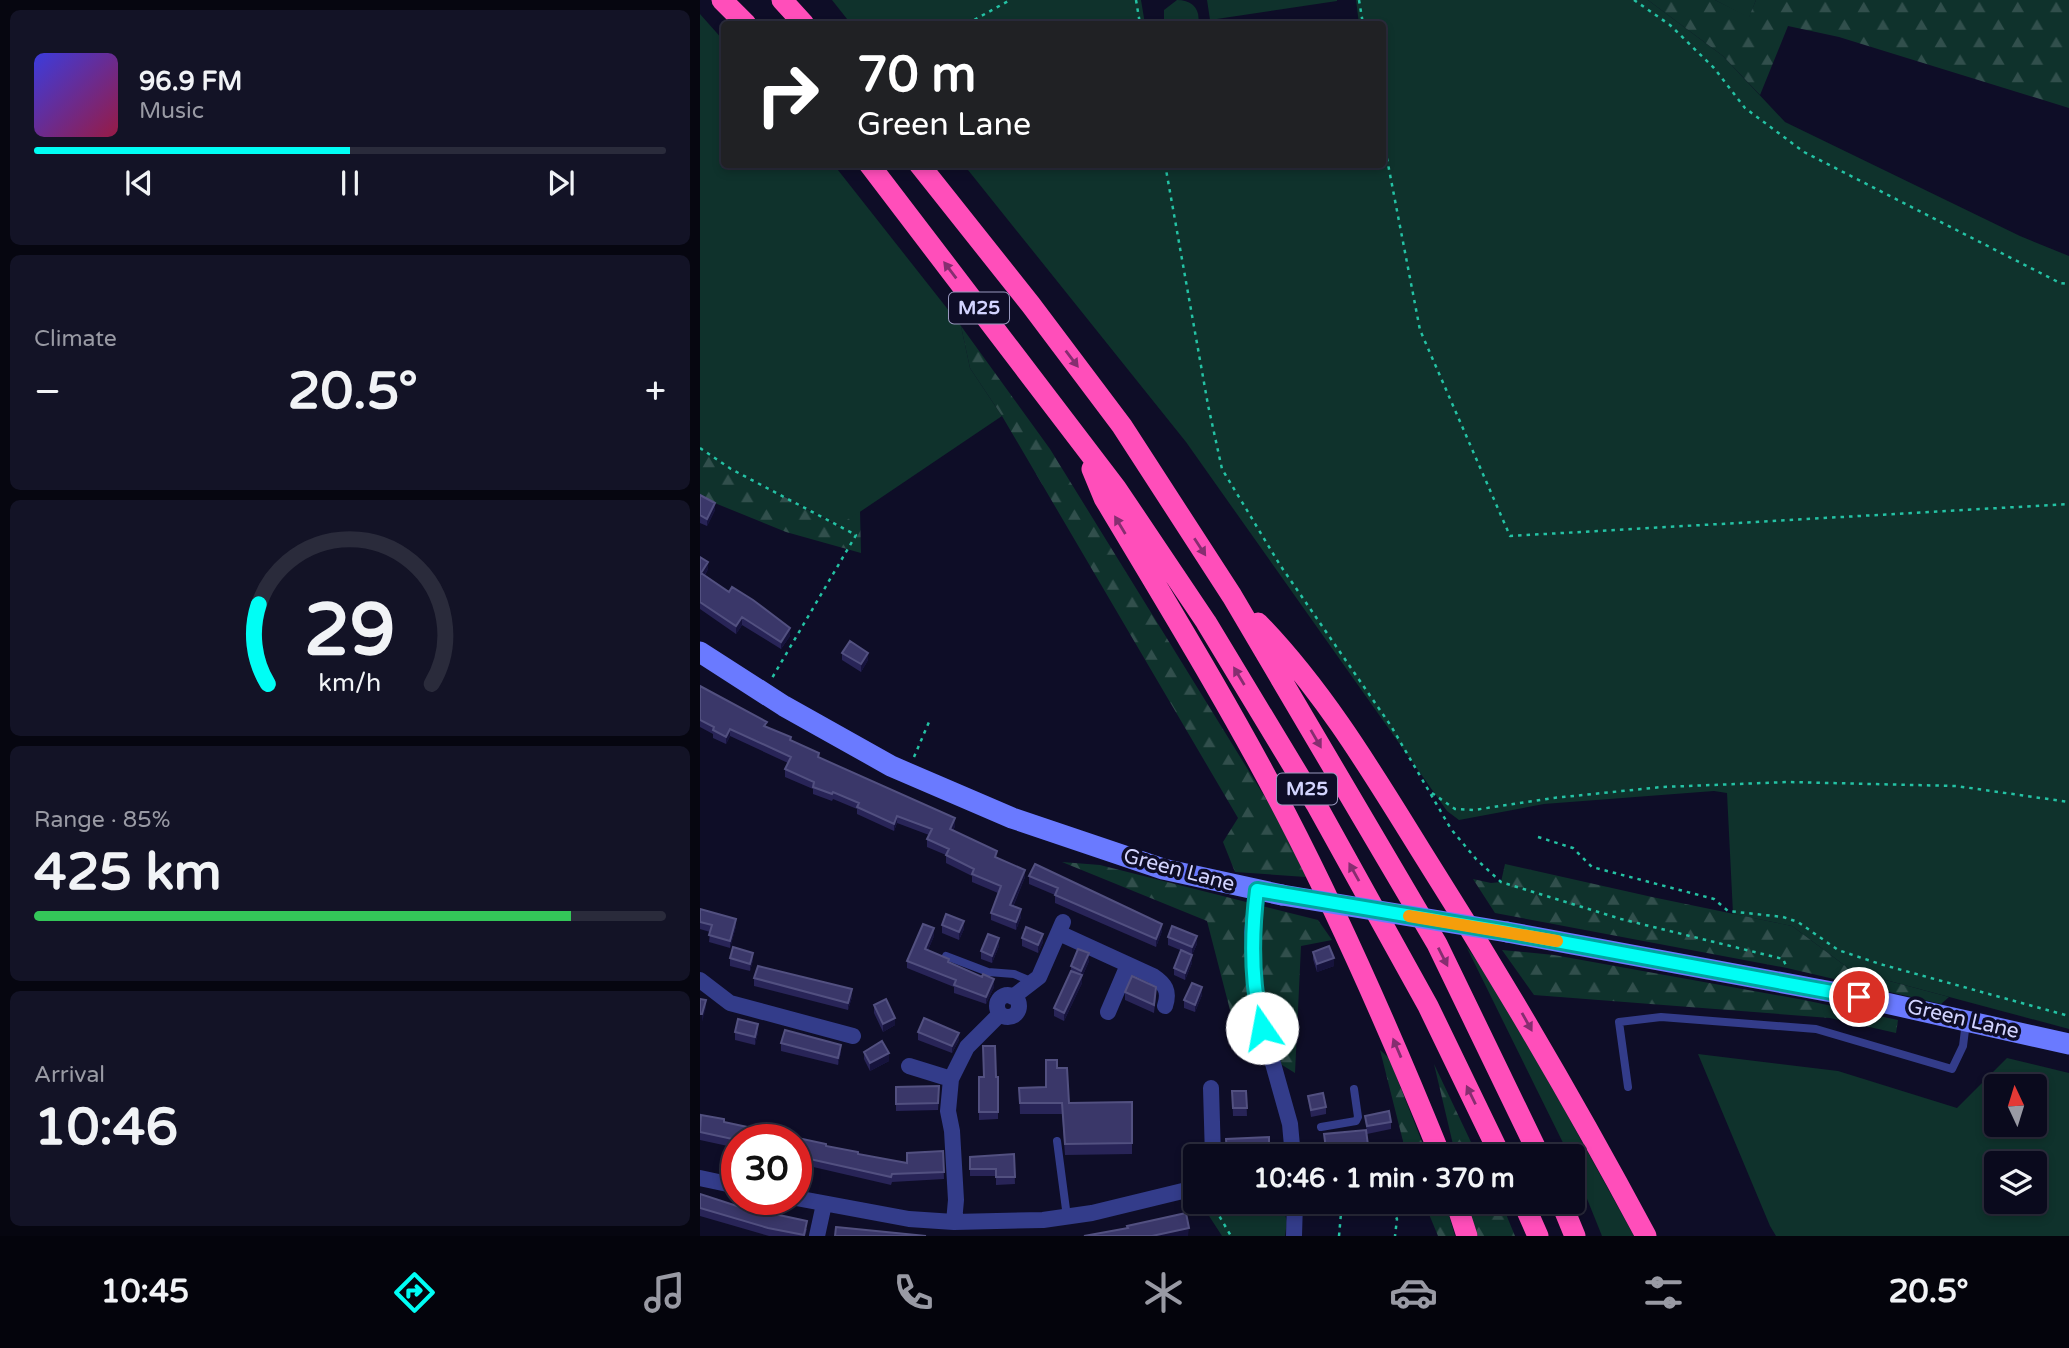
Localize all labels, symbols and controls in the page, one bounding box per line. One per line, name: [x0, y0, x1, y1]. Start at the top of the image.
text: 70 m: [857, 46, 976, 105]
icon: right: [742, 49, 833, 140]
text: 96.9 FM: [139, 66, 242, 97]
text: Music: [139, 97, 204, 125]
text: Green Lane: [857, 106, 1031, 144]
icon: previous: [120, 164, 158, 202]
icon: pause: [331, 164, 369, 202]
icon: next: [542, 164, 580, 202]
one-way arrow: [943, 261, 958, 279]
road number: M25: [949, 292, 1009, 324]
text: Climate: [34, 325, 117, 353]
one-way arrow: [1064, 350, 1078, 368]
text: 20.5°: [288, 360, 418, 423]
text: −: [34, 369, 61, 415]
text: +: [645, 369, 666, 415]
one-way arrow: [1114, 515, 1126, 534]
one-way arrow: [1193, 537, 1206, 556]
text: 29: [304, 587, 396, 675]
one-way arrow: [1232, 667, 1245, 686]
text: km/h: [319, 668, 381, 698]
one-way arrow: [1310, 730, 1323, 749]
road number: M25: [1277, 774, 1337, 804]
text: Range · 85%: [34, 806, 170, 834]
text: 425 km: [34, 841, 222, 904]
street label: Green Lane: [1121, 843, 1238, 897]
one-way arrow: [1348, 863, 1360, 882]
one-way arrow: [1438, 947, 1449, 967]
pin: [1829, 967, 1889, 1027]
icon: arrive: [1840, 978, 1878, 1016]
position arrow: [1225, 991, 1299, 1065]
street label: Green Lane: [1905, 994, 2022, 1044]
one-way arrow: [1521, 1013, 1533, 1033]
one-way arrow: [1391, 1037, 1402, 1058]
text: Arrival: [34, 1061, 105, 1089]
north arrow: [1984, 1074, 2048, 1138]
map controls: [1984, 1074, 2047, 1214]
one-way arrow: [1466, 1085, 1477, 1105]
text: 10:46: [34, 1096, 178, 1159]
speed limit sign: 30: [721, 1124, 812, 1215]
button: layers: [1984, 1151, 2047, 1214]
text: 10:46 · 1 min · 370 m: [1253, 1163, 1515, 1194]
icon: directions: [390, 1268, 439, 1317]
icon: music: [640, 1268, 689, 1317]
icon: phone: [889, 1268, 938, 1317]
icon: climate: [1139, 1268, 1188, 1317]
icon: car: [1389, 1268, 1438, 1317]
icon: filters: [1639, 1268, 1688, 1317]
text: 10:45: [100, 1273, 189, 1311]
text: 20.5°: [1888, 1273, 1969, 1311]

